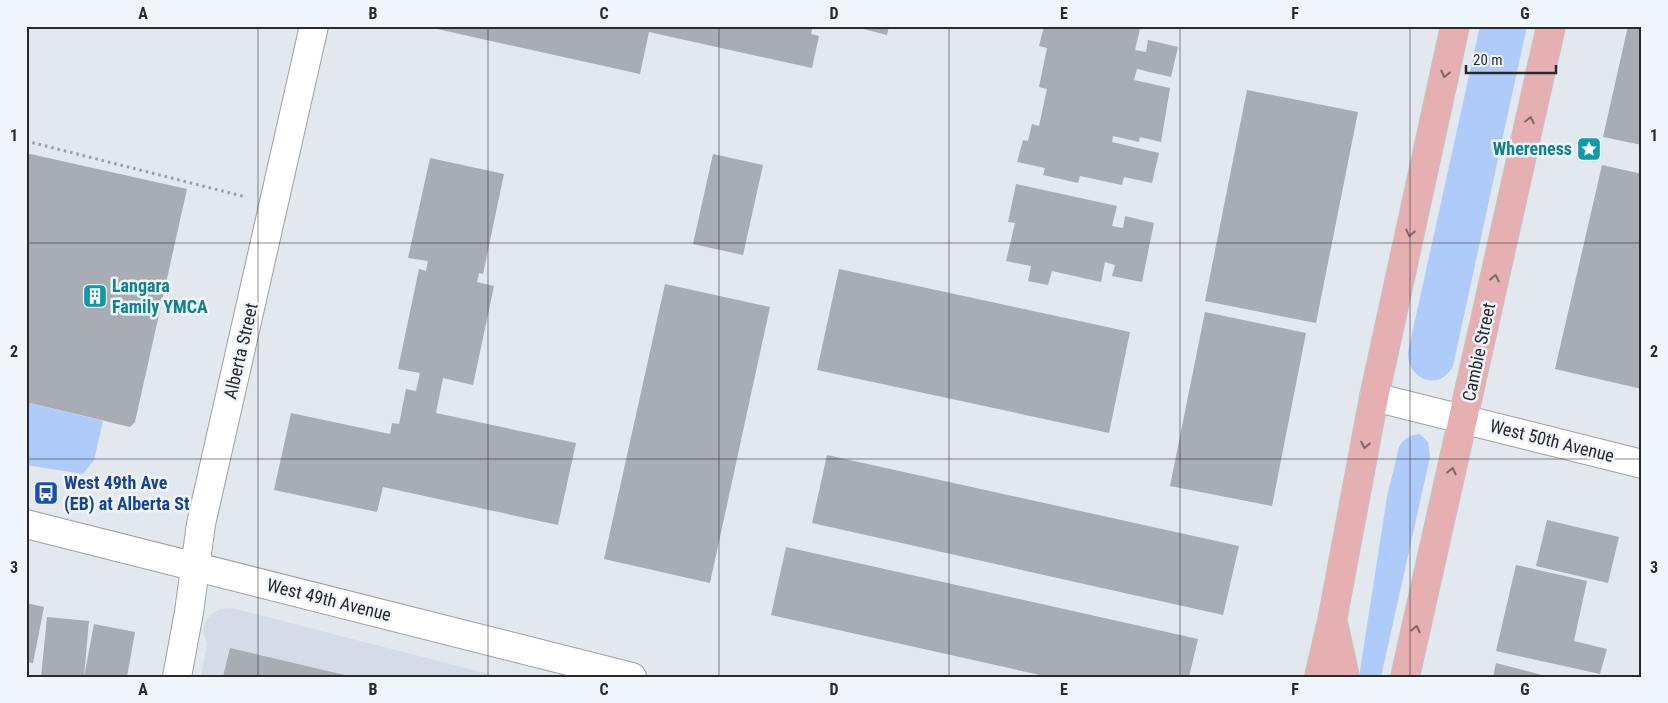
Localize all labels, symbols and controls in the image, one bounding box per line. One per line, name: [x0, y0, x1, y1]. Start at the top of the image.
text: A: [138, 4, 148, 23]
text: B: [369, 4, 378, 23]
text: C: [599, 4, 609, 23]
text: D: [829, 4, 839, 23]
text: E: [1060, 4, 1068, 23]
text: F: [1291, 4, 1299, 23]
text: G: [1520, 4, 1530, 23]
scale bar: [1466, 42, 1556, 74]
text: 20 m: [1473, 51, 1503, 69]
one-way arrow: [1440, 69, 1451, 78]
one-way arrow: [1524, 115, 1535, 124]
text: 1: [10, 126, 18, 145]
text: 1: [1650, 126, 1658, 145]
place icon: Whereness: [1576, 136, 1602, 162]
place label: Whereness: [1493, 138, 1572, 159]
one-way arrow: [1405, 228, 1416, 237]
one-way arrow: [1489, 274, 1500, 283]
place label: Langara Family YMCA: [112, 275, 208, 317]
building icon: Langara Family YMCA: [82, 283, 108, 309]
street label: Alberta Street: [219, 301, 262, 401]
street label: Cambie Street: [1458, 301, 1499, 403]
text: 2: [10, 342, 18, 361]
text: 2: [1650, 342, 1658, 361]
street label: West 50th Avenue: [1488, 415, 1616, 466]
one-way arrow: [1361, 441, 1371, 449]
one-way arrow: [1446, 466, 1457, 475]
place label: West 49th Ave (EB) at Alberta St: [64, 472, 190, 515]
bus stop icon: West 49th Ave (EB) at Alberta St: [33, 480, 59, 506]
text: 3: [10, 558, 18, 577]
text: 3: [1650, 558, 1658, 577]
street label: West 49th Avenue: [265, 574, 393, 625]
one-way arrow: [1410, 625, 1421, 634]
text: A: [138, 680, 148, 699]
text: B: [369, 680, 378, 699]
text: C: [599, 680, 609, 699]
text: D: [829, 680, 839, 699]
text: E: [1060, 680, 1068, 699]
text: F: [1291, 680, 1299, 699]
text: G: [1520, 680, 1530, 699]

